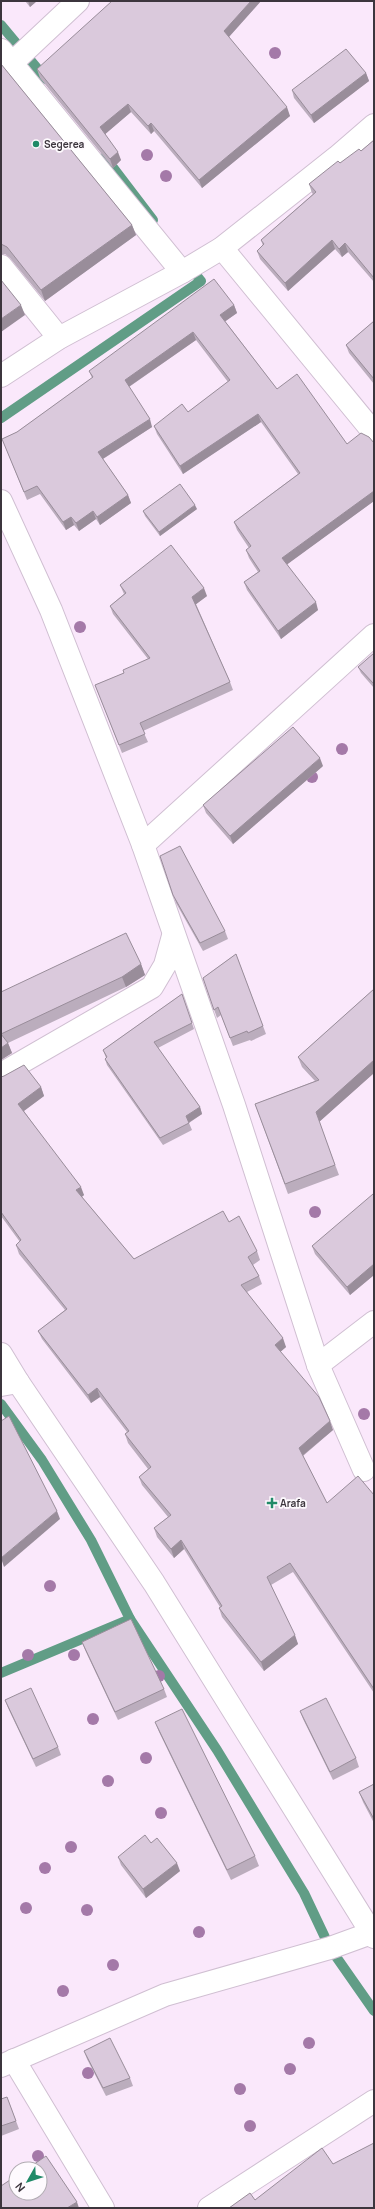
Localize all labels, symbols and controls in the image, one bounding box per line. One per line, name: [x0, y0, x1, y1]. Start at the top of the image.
place label: Segerea: [44, 137, 85, 151]
marker: Segerea: [31, 139, 41, 149]
place label: Arafa: [280, 1496, 306, 1510]
marker: Arafa: [267, 1498, 277, 1508]
north arrow: [8, 2161, 48, 2201]
text: N: [11, 2180, 28, 2195]

